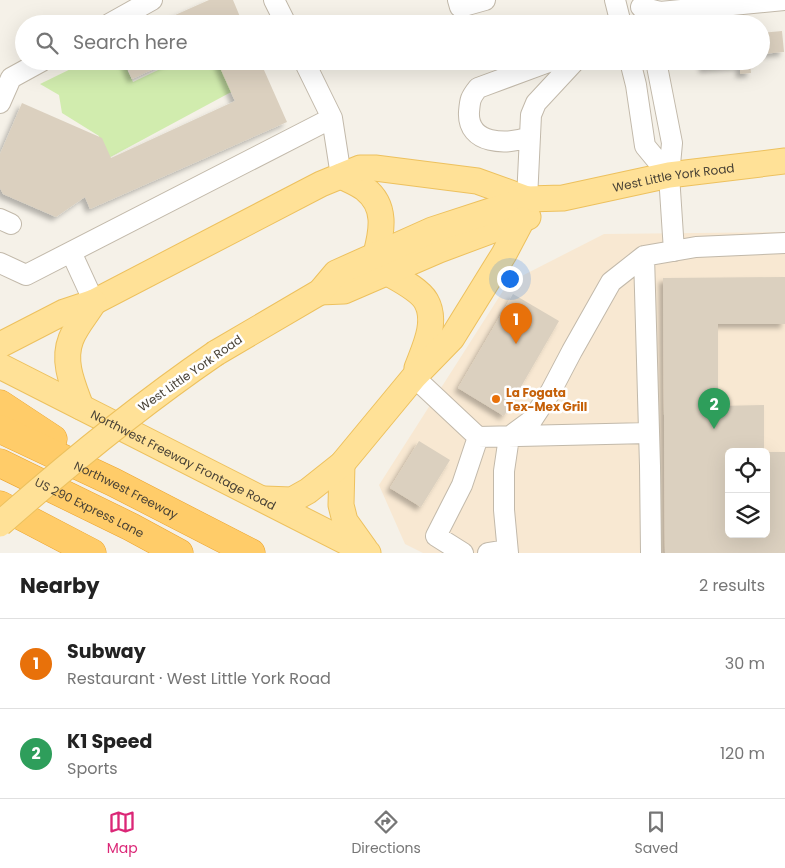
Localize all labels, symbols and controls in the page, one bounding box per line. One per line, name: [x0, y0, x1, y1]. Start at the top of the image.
search box: [15, 15, 770, 70]
icon: search: [33, 29, 61, 57]
text: Search here: [73, 29, 187, 56]
street label: West Little York Road: [611, 159, 735, 196]
your location: [497, 266, 523, 292]
pin: 1: [500, 303, 532, 344]
street label: West Little York Road: [135, 331, 245, 415]
place label: La Fogata Tex-Mex Grill: [506, 384, 587, 415]
pin: 2: [698, 388, 730, 429]
marker: La Fogata Tex-Mex Grill: [490, 393, 502, 405]
street label: Northwest Freeway Frontage Road: [89, 406, 279, 512]
map controls: [725, 448, 770, 538]
button: locate: [725, 448, 770, 493]
street label: Northwest Freeway: [72, 459, 180, 521]
street label: US 290 Express Lane: [32, 473, 147, 541]
button: layers: [725, 493, 770, 538]
text: Nearby: [20, 571, 100, 600]
text: 2 results: [699, 574, 765, 597]
text: Subway: [67, 638, 146, 665]
text: 1: [33, 652, 39, 675]
text: 30 m: [725, 652, 765, 675]
text: Restaurant · West Little York Road: [67, 667, 331, 690]
text: K1 Speed: [67, 728, 152, 755]
text: 2: [31, 742, 41, 765]
text: 120 m: [720, 742, 765, 765]
text: Sports: [67, 757, 118, 780]
tab: Map: [107, 808, 138, 859]
tab: Directions: [351, 808, 421, 859]
tab: Saved: [634, 808, 678, 859]

